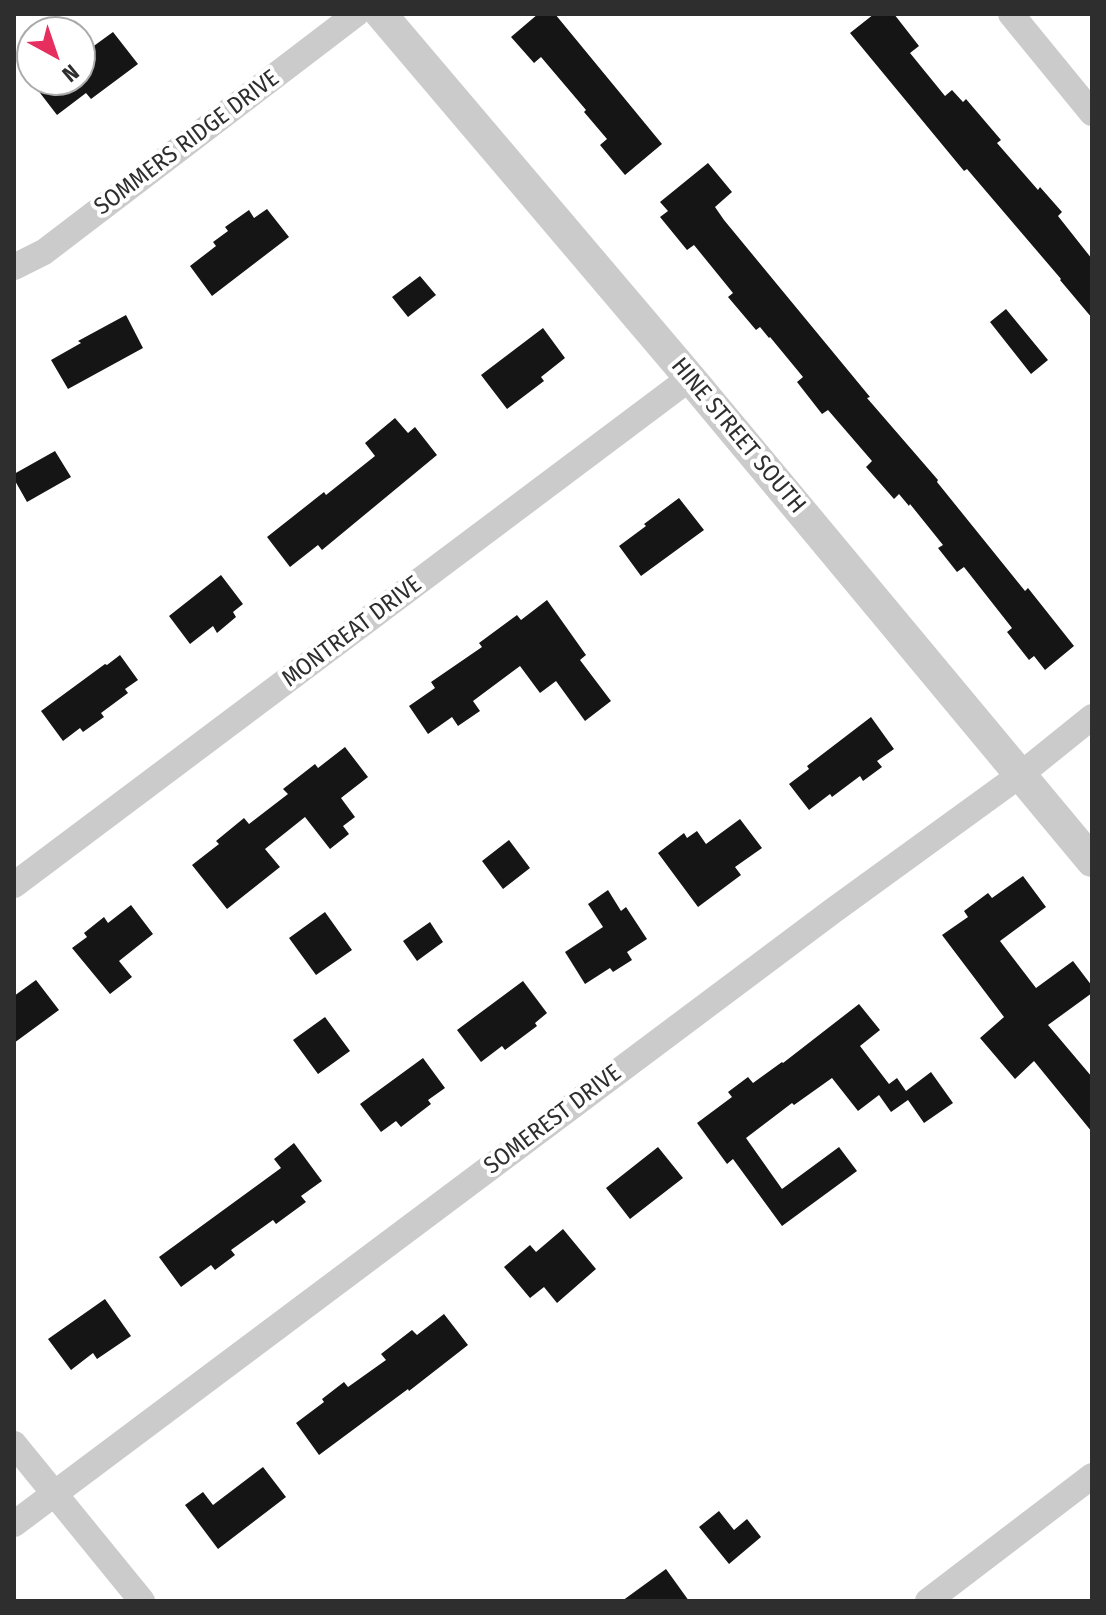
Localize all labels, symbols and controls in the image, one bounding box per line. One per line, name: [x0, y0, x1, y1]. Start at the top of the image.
north arrow: [16, 16, 96, 96]
text: N: [57, 59, 84, 88]
street label: SOMMERS RIDGE DRIVE: [89, 64, 285, 222]
street label: HINE STREET SOUTH: [665, 352, 811, 520]
street label: MONTREAT DRIVE: [277, 570, 427, 694]
street label: SOMEREST DRIVE: [479, 1059, 627, 1181]

